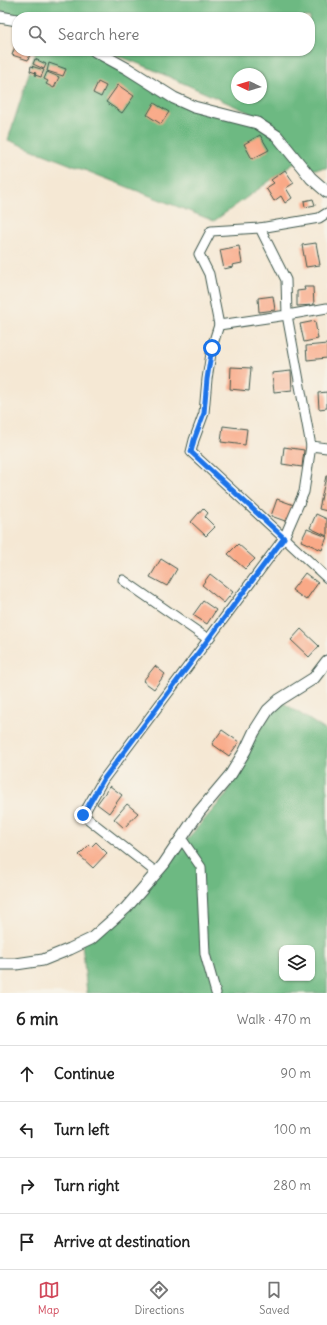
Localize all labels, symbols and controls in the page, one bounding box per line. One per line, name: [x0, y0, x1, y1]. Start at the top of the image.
search box: [12, 12, 315, 56]
icon: search: [26, 23, 48, 45]
text: Search here: [58, 25, 139, 44]
north arrow: [231, 68, 267, 104]
route start: [203, 339, 221, 357]
route end: [74, 806, 92, 824]
map controls: [279, 945, 315, 981]
button: layers: [279, 945, 315, 981]
text: 6 min: [16, 1008, 58, 1030]
text: Walk · 470 m: [237, 1011, 311, 1028]
icon: ahead: [16, 1063, 38, 1085]
text: Continue: [54, 1064, 115, 1083]
text: 90 m: [280, 1065, 311, 1082]
icon: left: [16, 1119, 38, 1141]
text: Turn left: [54, 1120, 109, 1139]
text: 100 m: [274, 1121, 311, 1138]
icon: right: [16, 1175, 38, 1197]
text: Turn right: [54, 1176, 119, 1195]
text: 280 m: [273, 1177, 311, 1194]
icon: arrive: [16, 1231, 38, 1253]
text: Arrive at destination: [54, 1232, 190, 1251]
tab: Map: [38, 1279, 60, 1317]
tab: Directions: [135, 1279, 184, 1317]
tab: Saved: [259, 1279, 289, 1317]

